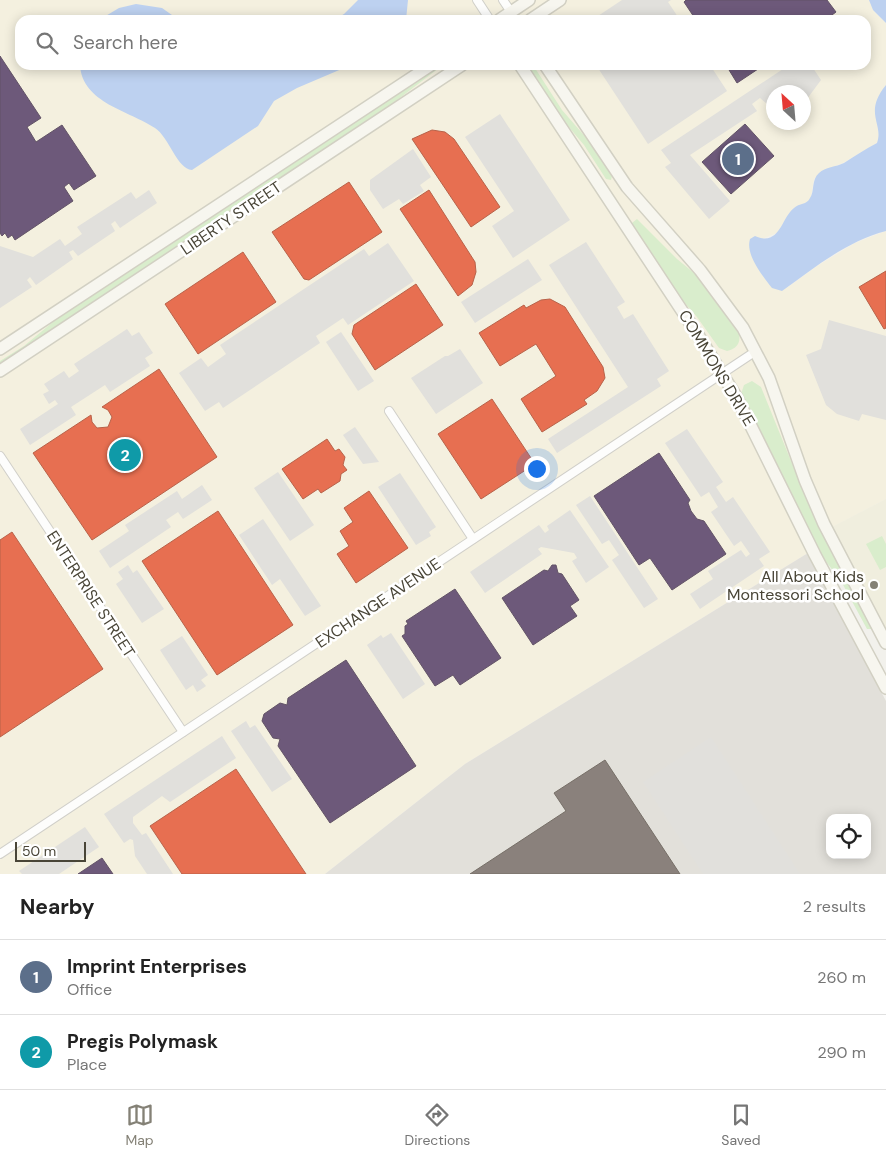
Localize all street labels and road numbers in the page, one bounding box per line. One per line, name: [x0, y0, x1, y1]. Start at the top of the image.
street label: LIBERTY STREET: [176, 176, 286, 260]
street label: COMMONS DRIVE: [674, 306, 760, 430]
street label: ENTERPRISE STREET: [42, 527, 140, 661]
street label: EXCHANGE AVENUE: [311, 553, 445, 653]

